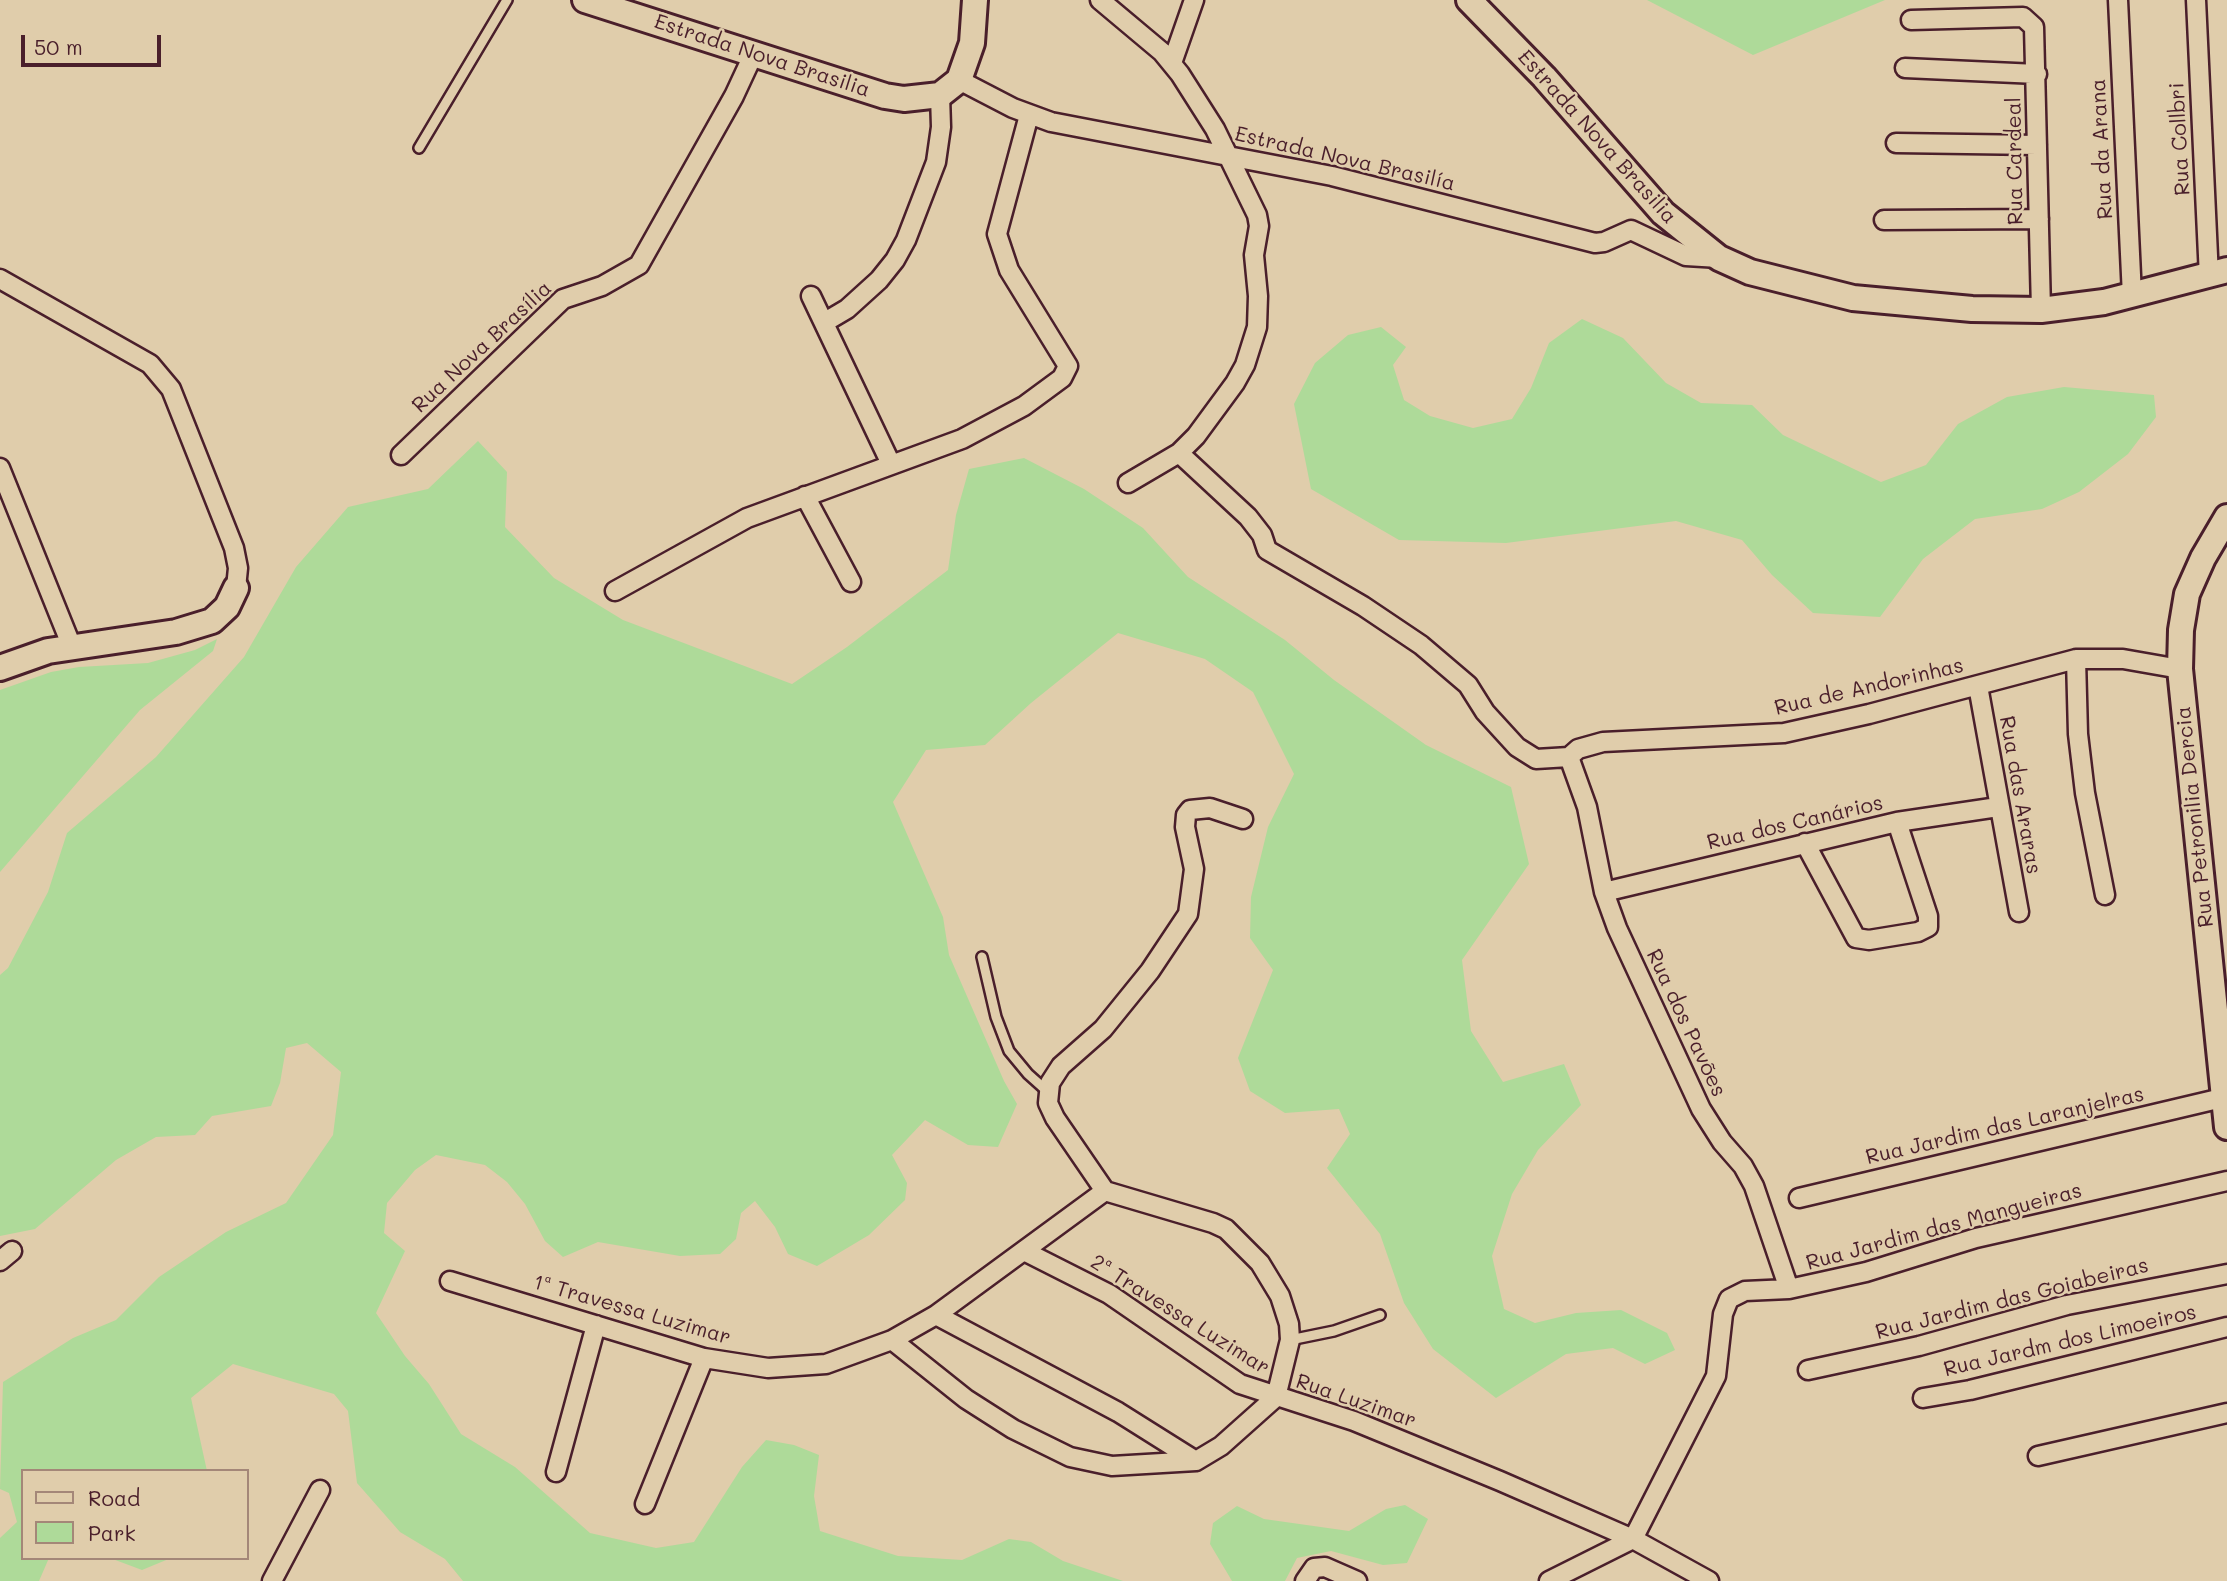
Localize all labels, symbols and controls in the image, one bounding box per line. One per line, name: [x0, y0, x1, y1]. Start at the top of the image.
street label: Estrada Nova Brasilia: [651, 9, 873, 103]
scale bar: [24, 21, 164, 65]
text: 50 m: [34, 33, 83, 60]
street label: Estrada Nova Brasilia: [1512, 45, 1682, 229]
street label: Rua da Arana: [2086, 78, 2118, 220]
street label: Rua Collbri: [2164, 82, 2196, 196]
street label: Rua Cardeal: [2001, 97, 2029, 225]
street label: Estrada Nova Brasilía: [1232, 121, 1458, 197]
street label: Rua Nova Brasília: [407, 276, 557, 418]
street label: Rua de Andorinhas: [1772, 653, 1966, 721]
street label: Rua Petronilia Dercia: [2171, 705, 2219, 929]
street label: Rua das Araras: [1994, 714, 2046, 876]
street label: Rua dos Canários: [1705, 790, 1885, 856]
street label: Rua dos Pavões: [1641, 945, 1731, 1101]
street label: Rua Jardim das Laranjelras: [1863, 1082, 2147, 1170]
street label: Rua Jardim das Mangueiras: [1803, 1178, 2085, 1276]
street label: 2ª Travessa Luzimar: [1086, 1250, 1274, 1380]
street label: Rua Jardim das Goiabeiras: [1873, 1253, 2151, 1345]
street label: 1ª Travessa Luzimar: [530, 1270, 734, 1350]
street label: Rua Jardm dos Limoeiros: [1941, 1300, 2199, 1382]
street label: Rua Luzimar: [1292, 1369, 1420, 1433]
legend: [21, 1469, 248, 1560]
text: Road: [88, 1484, 140, 1511]
text: Park: [88, 1519, 136, 1546]

